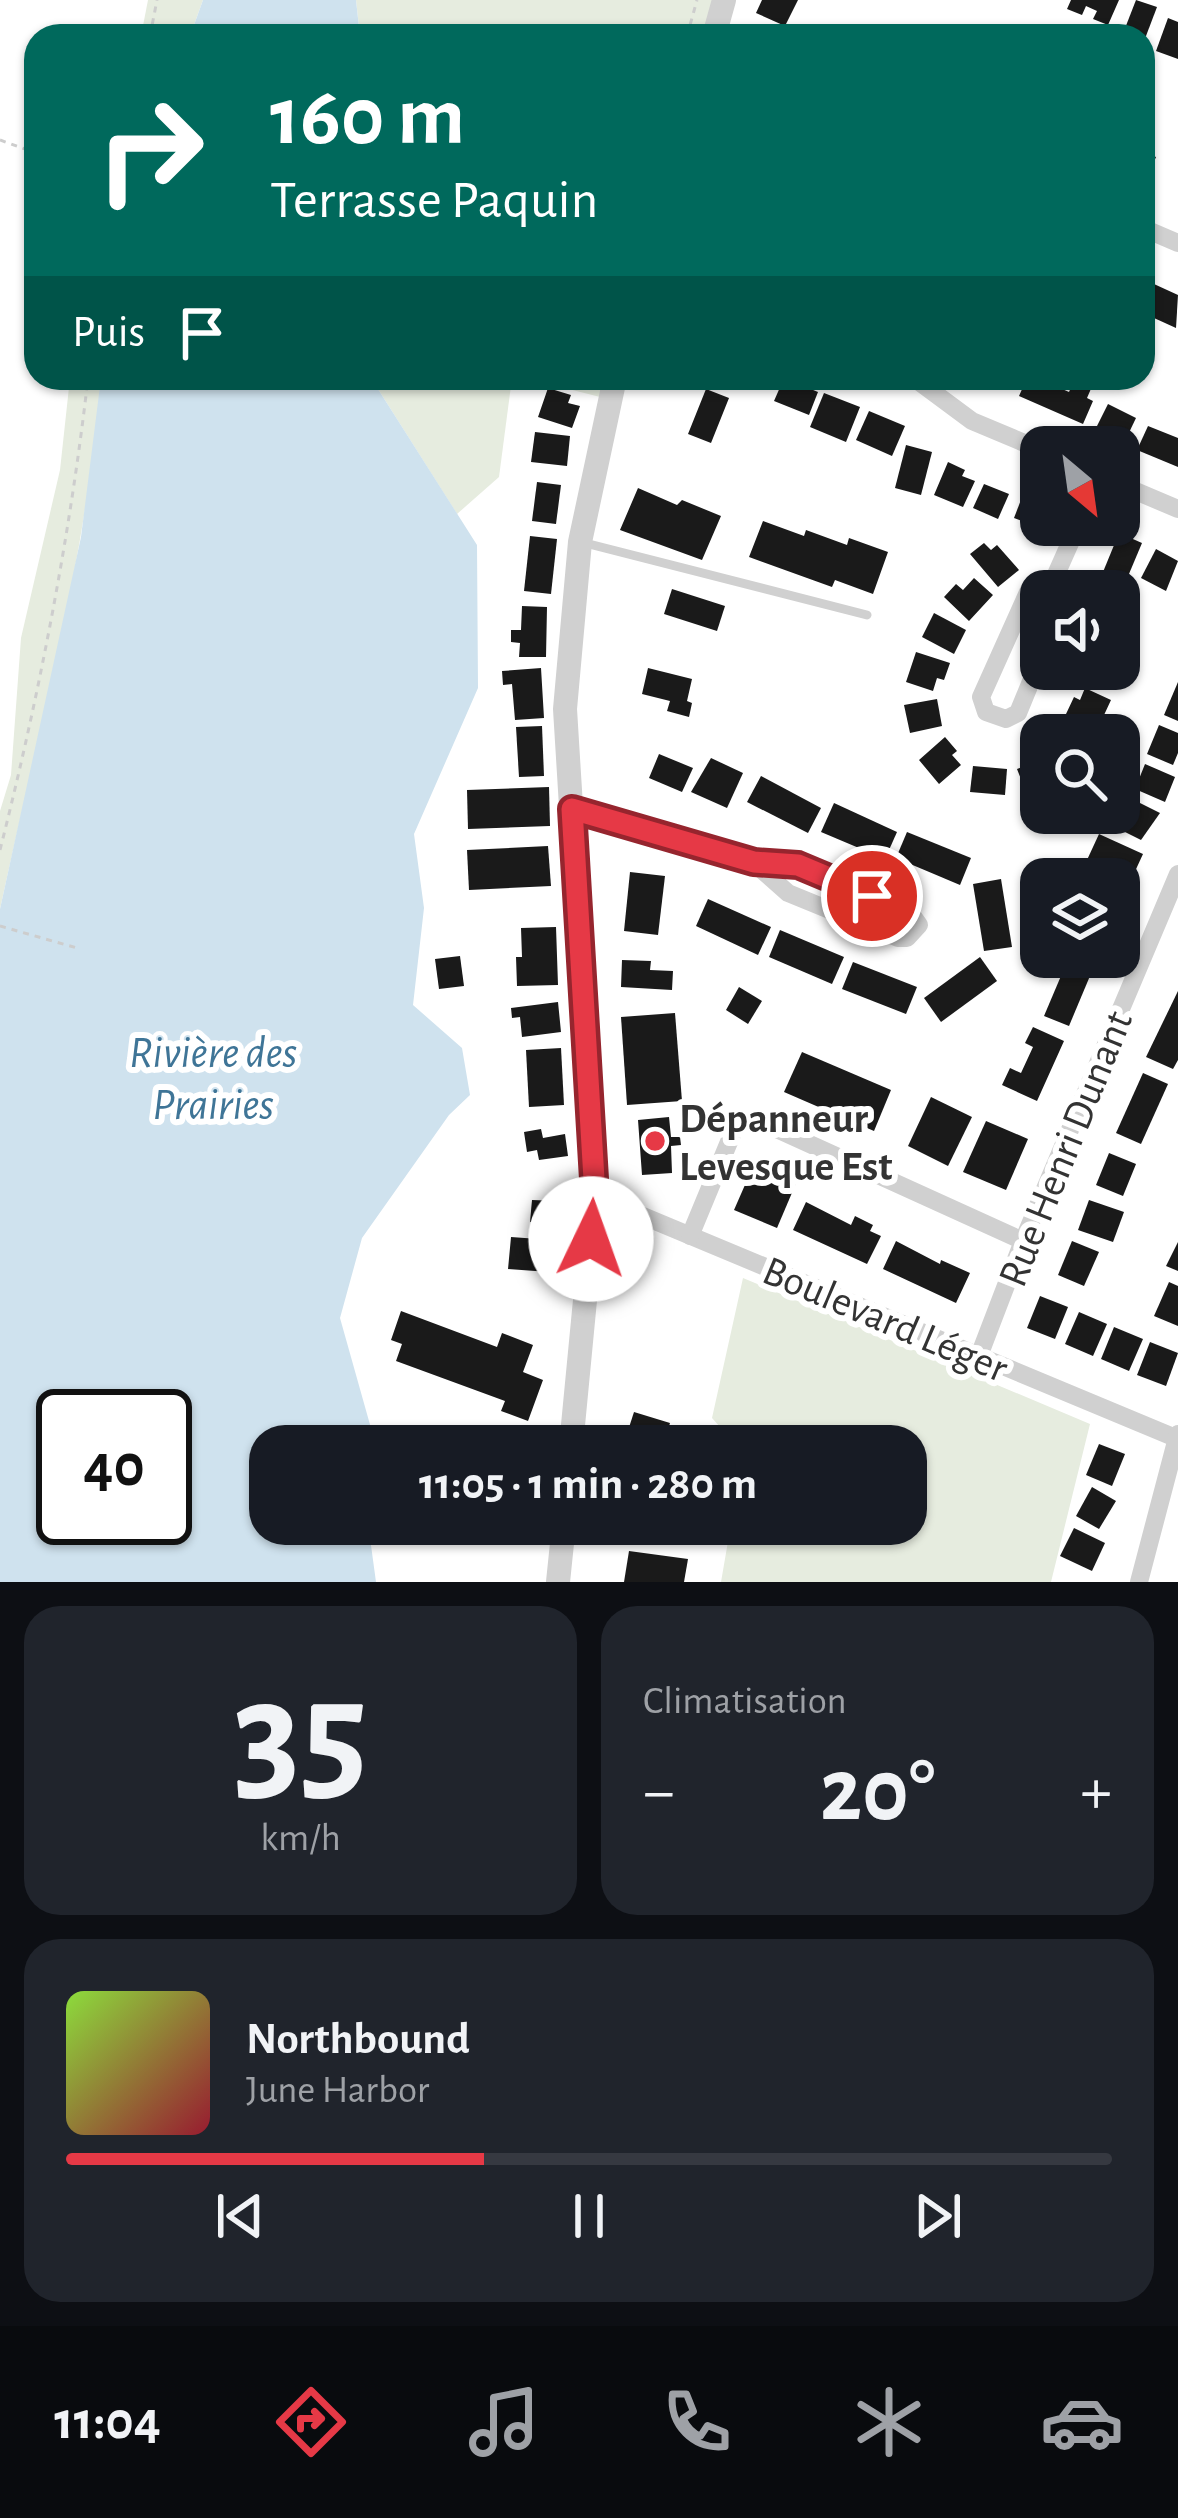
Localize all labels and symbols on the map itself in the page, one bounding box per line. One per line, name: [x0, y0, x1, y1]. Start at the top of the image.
north arrow: [1020, 426, 1140, 546]
pin: [821, 845, 923, 947]
street label: Rue Henri Dunant: [991, 1005, 1140, 1293]
water label: Rivière des Prairies: [129, 1031, 297, 1128]
place label: Dépanneur Levesque Est: [679, 1098, 892, 1188]
marker: Dépanneur Levesque Est: [642, 1128, 668, 1154]
position arrow: [528, 1176, 654, 1302]
street label: Boulevard Léger: [757, 1249, 1014, 1390]
speed limit sign: 40: [36, 1389, 192, 1545]

